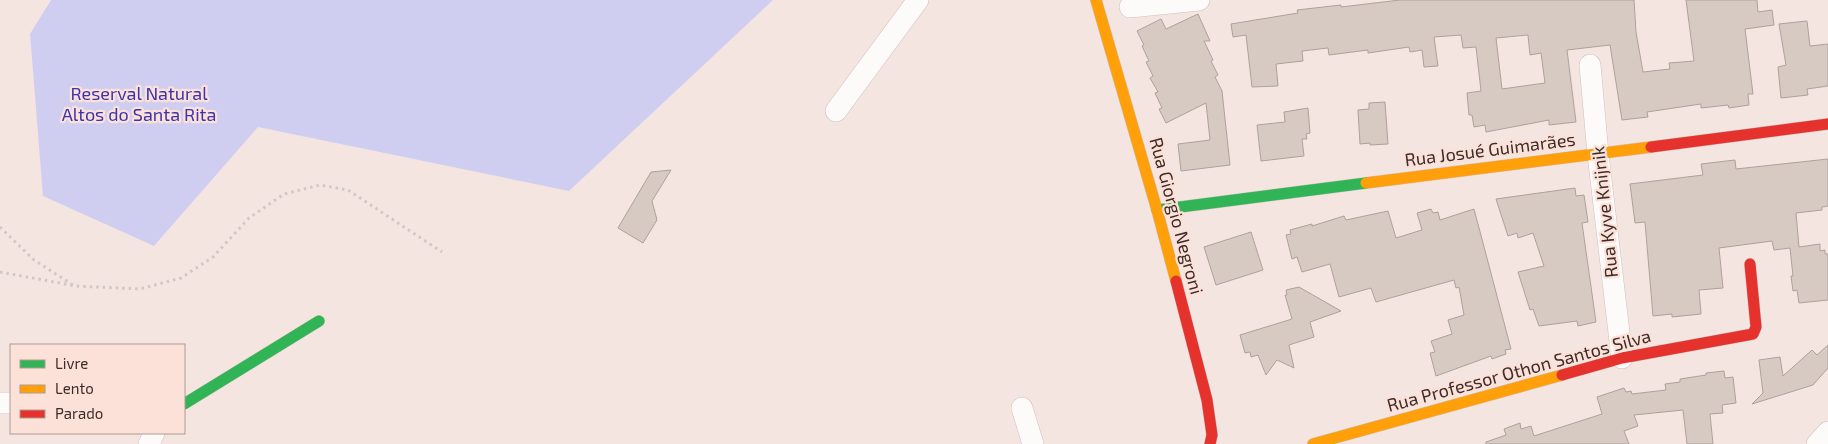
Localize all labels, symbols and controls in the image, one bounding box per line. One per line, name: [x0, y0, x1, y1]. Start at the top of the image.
park label: Reserval Natural Altos do Santa Rita: [62, 82, 216, 125]
street label: Rua Josué Guimarães: [1403, 128, 1577, 170]
street label: Rua Giorgio Negroni: [1145, 135, 1209, 297]
street label: Rua Kyve Knijnik: [1586, 145, 1622, 279]
street label: Rua Professor Othon Santos Silva: [1384, 324, 1653, 416]
legend: [10, 344, 185, 434]
text: Livre: [55, 354, 88, 372]
text: Lento: [55, 379, 94, 397]
text: Parado: [55, 404, 103, 422]

